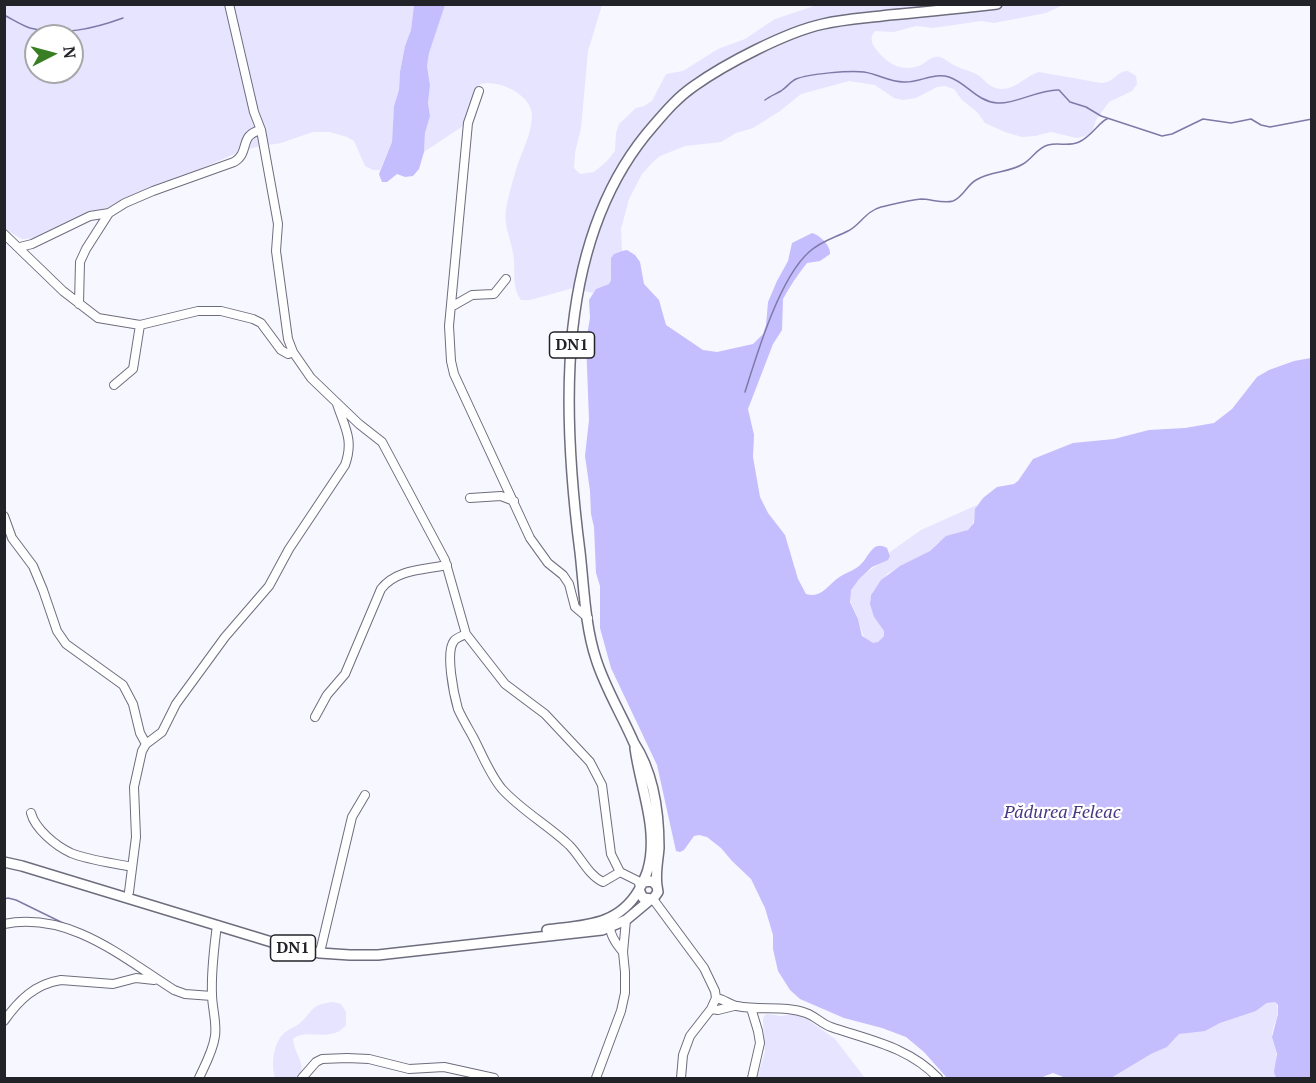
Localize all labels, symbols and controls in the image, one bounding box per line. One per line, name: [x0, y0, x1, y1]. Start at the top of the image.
north arrow: [24, 24, 84, 84]
text: N: [58, 45, 81, 60]
road number: DN1: [550, 332, 594, 358]
park label: Pădurea Feleac: [1004, 802, 1120, 824]
road number: DN1: [270, 935, 316, 961]

